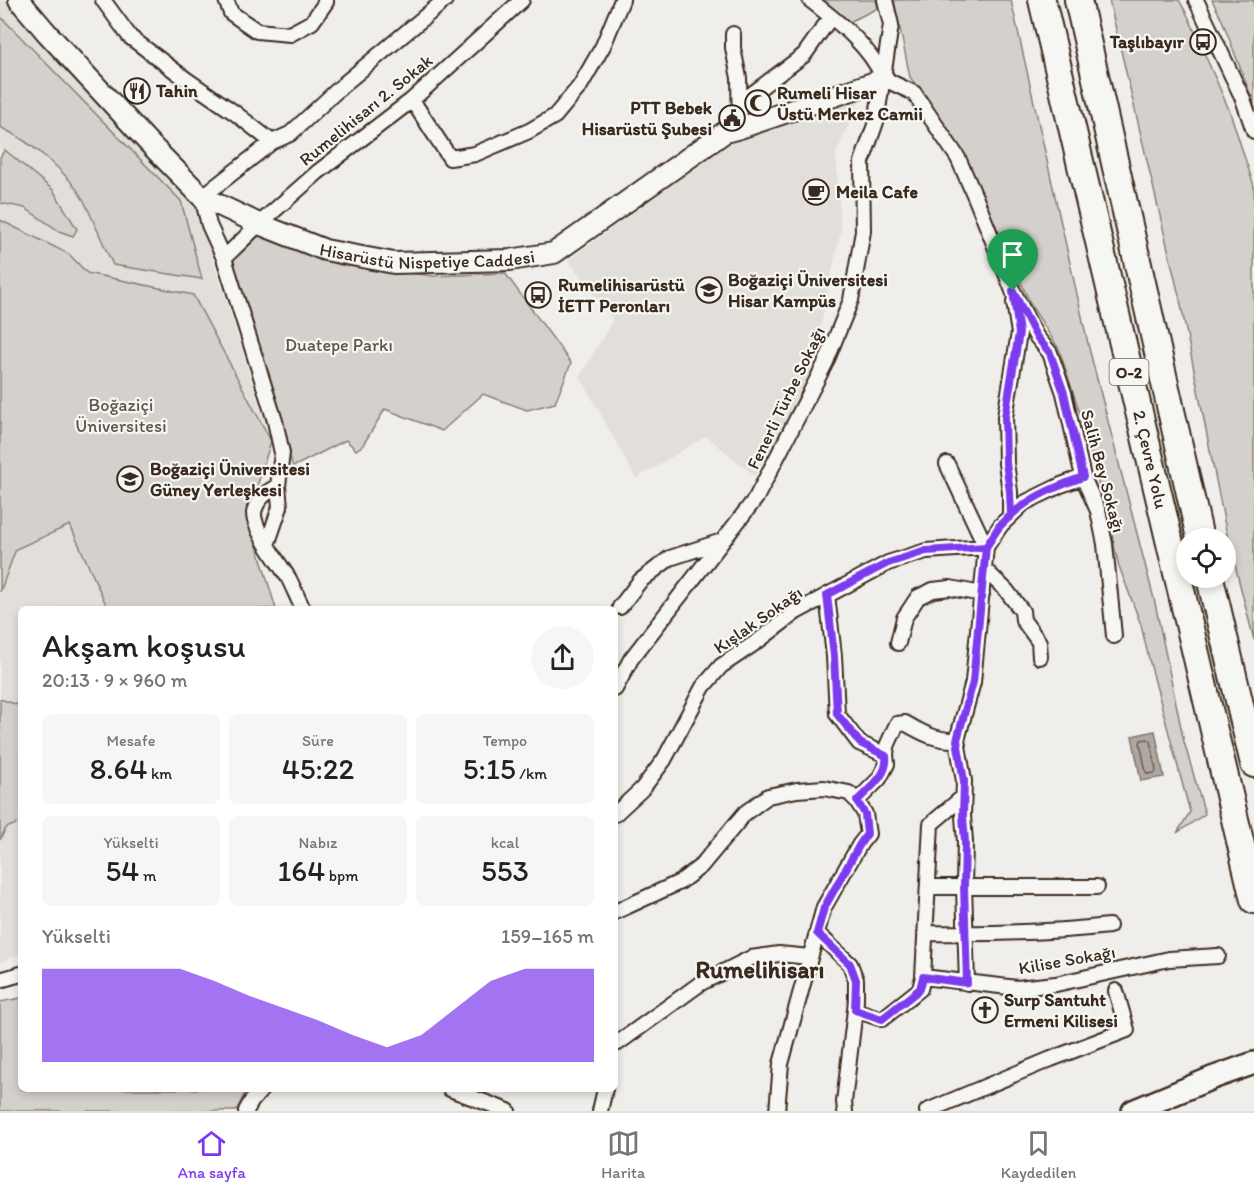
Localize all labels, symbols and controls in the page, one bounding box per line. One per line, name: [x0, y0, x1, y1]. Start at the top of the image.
bus stop icon: Taşlıbayır: [1188, 27, 1218, 57]
place label: Taşlıbayır: [1109, 31, 1185, 53]
street label: Rumelihisarı 2. Sokak: [295, 49, 437, 171]
restaurant icon: Tahin: [122, 76, 152, 106]
place label: Tahin: [155, 80, 198, 102]
place label: Rumeli Hisar Üstü Merkez Camii: [777, 82, 923, 125]
mosque icon: Rumeli Hisar Üstü Merkez Camii: [743, 88, 773, 118]
place label: PTT Bebek Hisarüstü Şubesi: [582, 97, 713, 140]
public building icon: PTT Bebek Hisarüstü Şubesi: [717, 103, 747, 133]
cafe icon: Meila Cafe: [801, 177, 831, 207]
place label: Meila Cafe: [836, 181, 919, 203]
pin: [987, 229, 1038, 291]
street label: Hisarüstü Nispetiye Caddesi: [318, 238, 536, 274]
icon: arrive: [996, 238, 1029, 271]
place label: Boğaziçi Üniversitesi Hisar Kampüs: [728, 269, 888, 312]
place label: Rumelihisarüstü İETT Peronları: [558, 274, 685, 317]
school or university icon: Boğaziçi Üniversitesi Hisar Kampüs: [694, 275, 724, 305]
bus stop icon: Rumelihisarüstü İETT Peronları: [523, 280, 553, 310]
street label: Fenerli Türbe Sokağı: [742, 323, 830, 473]
park label: Duatepe Parkı: [285, 334, 393, 356]
road number: O-2: [1110, 359, 1148, 385]
park label: Boğaziçi Üniversitesi: [75, 394, 167, 437]
street label: Salih Bey Sokağı: [1076, 407, 1130, 535]
street label: 2. Çevre Yolu: [1128, 408, 1172, 511]
place label: Boğaziçi Üniversitesi Güney Yerleşkesi: [150, 458, 310, 501]
school or university icon: Boğaziçi Üniversitesi Güney Yerleşkesi: [115, 464, 145, 494]
map controls: [1176, 528, 1236, 588]
button: locate: [1176, 528, 1236, 588]
street label: Kışlak Sokağı: [709, 581, 807, 659]
text: Akşam koşusu: [42, 626, 246, 665]
button: share: [531, 626, 594, 689]
text: 20:13 · 9 × 960 m: [42, 668, 188, 692]
text: Mesafe: [107, 731, 155, 750]
text: Süre: [302, 731, 334, 750]
text: Tempo: [483, 731, 527, 750]
text: 8.64: [90, 750, 147, 787]
text: 45:22: [282, 750, 354, 787]
text: 5:15: [463, 750, 516, 787]
text: km: [147, 764, 172, 783]
text: /km: [516, 764, 547, 783]
text: Yükselti: [103, 833, 159, 852]
text: Nabız: [299, 833, 337, 852]
text: kcal: [491, 833, 519, 852]
text: 54: [106, 852, 139, 889]
text: 164: [277, 852, 325, 889]
text: 553: [481, 852, 529, 889]
text: m: [139, 866, 156, 885]
text: bpm: [325, 866, 359, 885]
text: Yükselti: [42, 924, 111, 948]
text: 159–165 m: [501, 924, 594, 948]
street label: Kilise Sokağı: [1017, 941, 1117, 979]
district label: Rumelihisarı: [696, 955, 824, 984]
place label: Surp Santuht Ermeni Kilisesi: [1004, 989, 1118, 1032]
church icon: Surp Santuht Ermeni Kilisesi: [970, 995, 1000, 1025]
tab: Ana sayfa: [178, 1127, 246, 1182]
tab: Harita: [601, 1127, 645, 1182]
tab: Kaydedilen: [1001, 1127, 1076, 1182]

